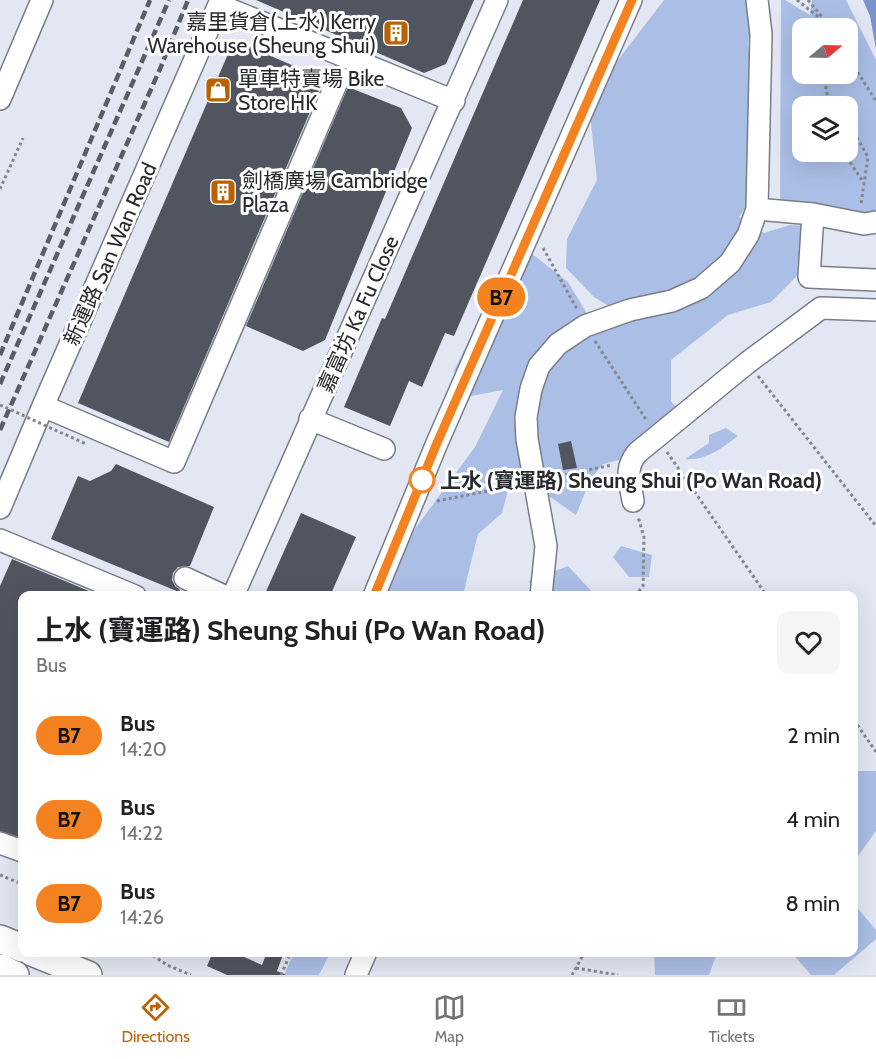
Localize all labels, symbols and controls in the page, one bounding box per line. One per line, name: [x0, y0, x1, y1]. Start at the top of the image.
place label: 嘉里貨倉(上水) Kerry Warehouse (Sheung Shui): [148, 9, 376, 58]
building icon: 嘉里貨倉(上水) Kerry Warehouse (Sheung Shui): [381, 18, 411, 48]
north arrow: [792, 18, 858, 84]
map controls: [792, 18, 858, 162]
place label: 單車特賣場 Bike Store HK: [238, 66, 385, 115]
shop icon: 單車特賣場 Bike Store HK: [203, 75, 233, 105]
button: layers: [792, 96, 858, 162]
street label: 新運路 San Wan Road: [58, 159, 162, 349]
place label: 劍橋廣場 Cambridge Plaza: [242, 168, 428, 217]
building icon: 劍橋廣場 Cambridge Plaza: [208, 177, 238, 207]
street label: 嘉富坊 Ka Fu Close: [312, 231, 404, 396]
line badge: B7: [474, 278, 528, 316]
text: B7: [489, 285, 513, 310]
marker: 上水 (寶運路) Sheung Shui (Po Wan Road): [409, 467, 435, 493]
place label: 上水 (寶運路) Sheung Shui (Po Wan Road): [440, 468, 822, 493]
button: heart: [777, 611, 840, 674]
text: 上水 (寶運路) Sheung Shui (Po Wan Road): [36, 613, 545, 647]
text: Bus: [36, 653, 67, 677]
text: Bus: [120, 710, 155, 737]
text: 2 min: [787, 722, 840, 749]
text: B7: [57, 723, 81, 748]
text: 14:20: [120, 737, 167, 761]
text: Bus: [120, 794, 155, 821]
text: 4 min: [786, 806, 840, 833]
text: B7: [57, 807, 81, 832]
text: 14:22: [120, 821, 163, 845]
text: Bus: [120, 878, 155, 905]
text: 8 min: [785, 890, 840, 917]
text: B7: [57, 891, 81, 916]
text: 14:26: [120, 905, 164, 929]
tab: Directions: [121, 991, 190, 1046]
tab: Map: [433, 991, 466, 1046]
tab: Tickets: [708, 991, 755, 1046]

